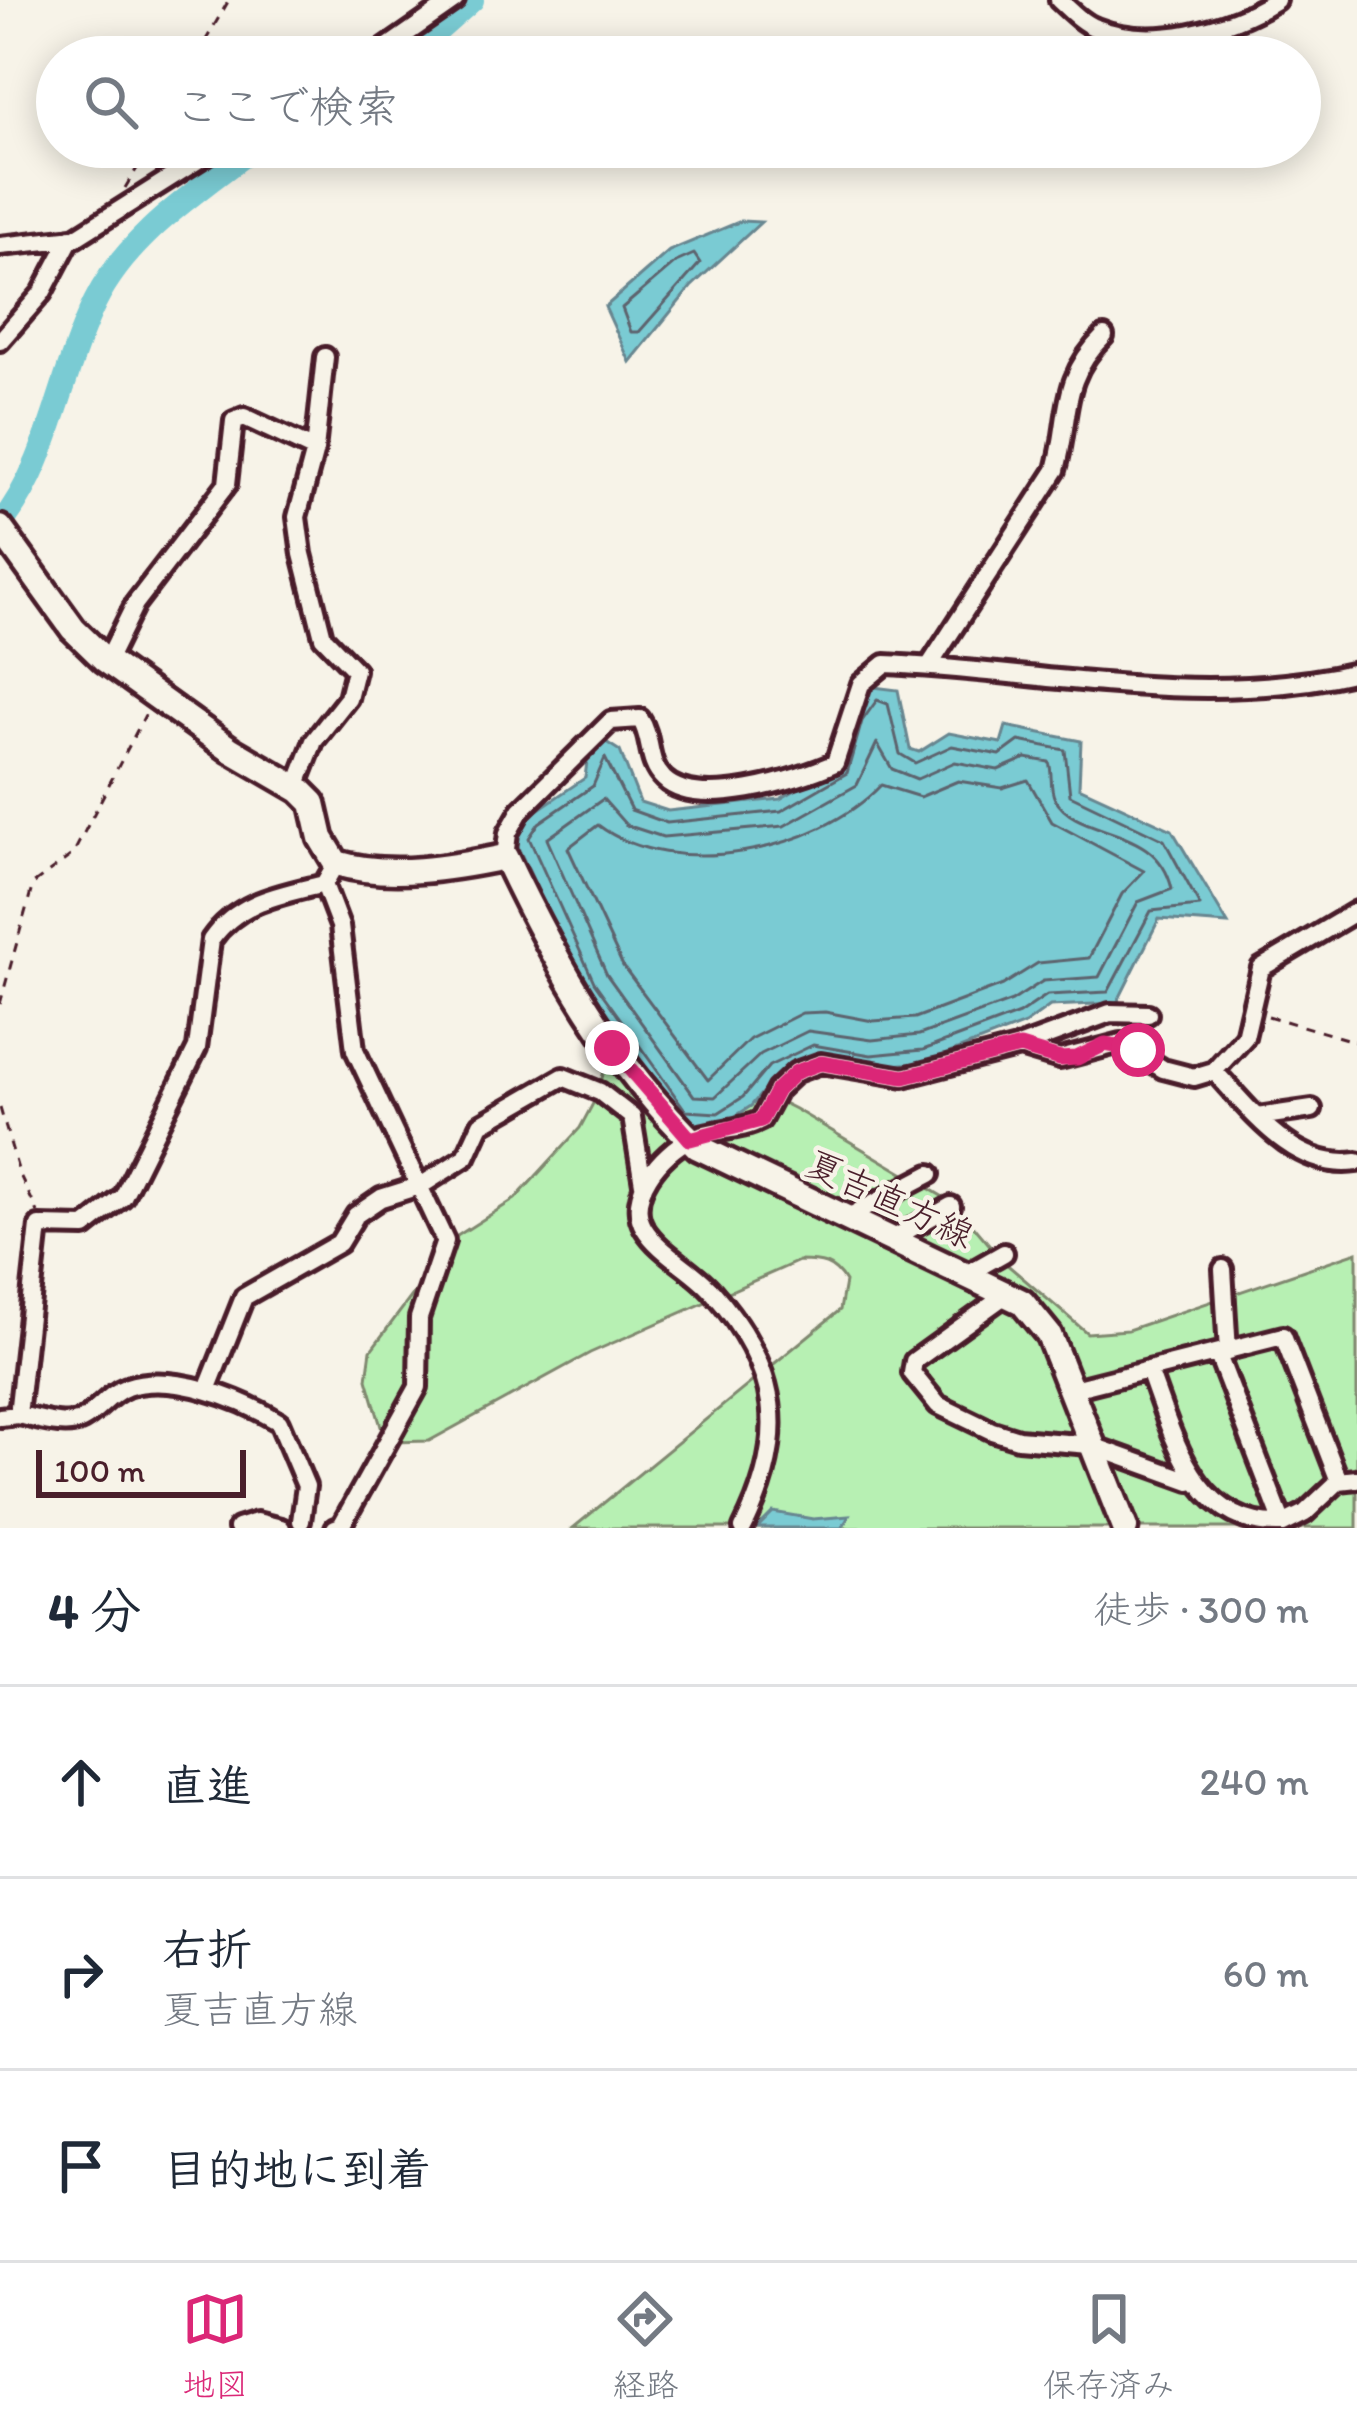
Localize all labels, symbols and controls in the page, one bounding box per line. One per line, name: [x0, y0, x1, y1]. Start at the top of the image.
search box: [36, 36, 1321, 168]
icon: search: [78, 69, 144, 135]
text: ここで検索: [174, 79, 399, 133]
route end: [585, 1021, 639, 1075]
route start: [1111, 1023, 1165, 1077]
street label: 夏吉直方線: [799, 1141, 981, 1257]
scale bar: [36, 1444, 246, 1497]
text: 100 m: [54, 1451, 145, 1490]
text: 4 分: [48, 1580, 141, 1641]
text: 徒歩 · 300 m: [1093, 1586, 1309, 1633]
icon: ahead: [48, 1749, 114, 1815]
text: 直進: [162, 1758, 252, 1812]
text: 240 m: [1199, 1758, 1309, 1805]
text: 右折: [162, 1922, 252, 1976]
icon: right: [48, 1941, 114, 2007]
text: 60 m: [1223, 1950, 1309, 1997]
text: 夏吉直方線: [162, 1986, 357, 2033]
icon: arrive: [48, 2133, 114, 2199]
text: 目的地に到着: [162, 2142, 432, 2196]
tab: 地図: [182, 2286, 248, 2406]
tab: 経路: [612, 2286, 678, 2406]
tab: 保存済み: [1043, 2286, 1175, 2406]

